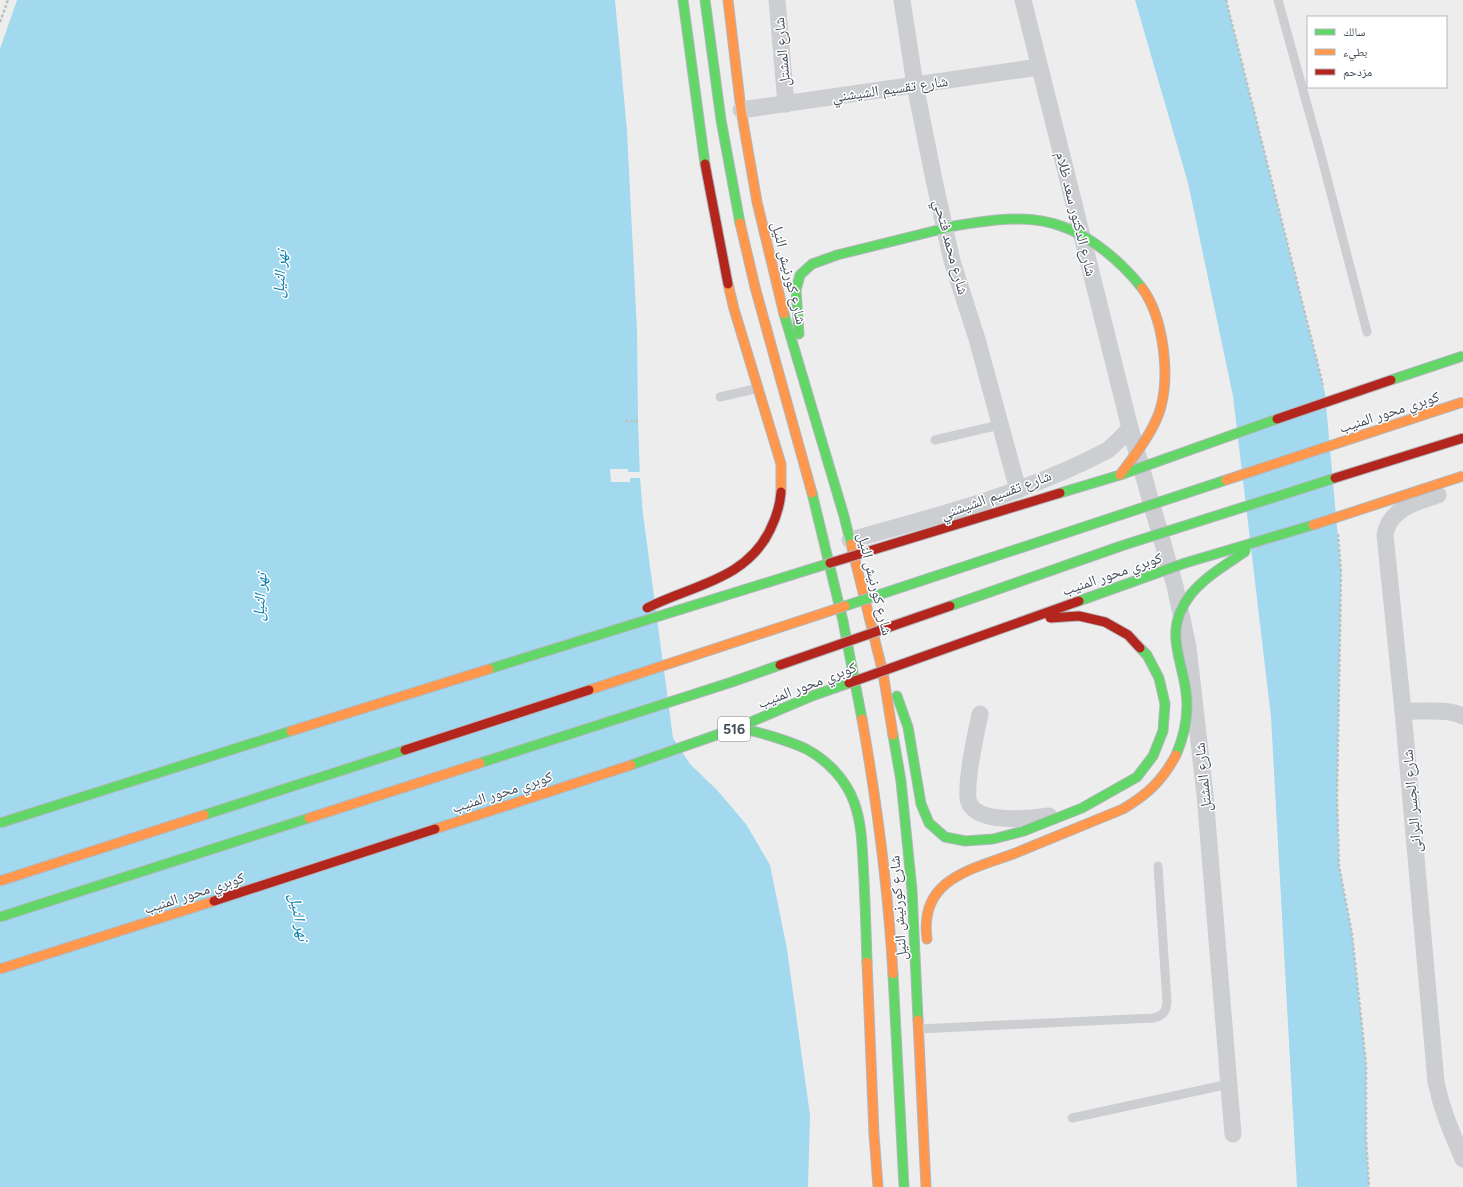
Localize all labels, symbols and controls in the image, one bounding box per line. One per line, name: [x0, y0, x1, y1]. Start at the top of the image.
street label: شارع المشتل: [770, 16, 795, 87]
legend: [1307, 16, 1447, 88]
text: سالك: [1343, 25, 1365, 39]
text: بطيء: [1343, 45, 1367, 62]
text: مزدحم: [1343, 65, 1372, 80]
street label: شارع تقسيم الشيشني: [831, 72, 950, 109]
street label: شارع الدكتور سعد ظلام: [1051, 150, 1100, 278]
street label: شارع محمد فتحي: [927, 197, 972, 298]
street label: شارع كورنيش النيل: [767, 220, 810, 327]
water label: نهر النيل: [268, 247, 292, 299]
street label: كوبري محور المنيب: [1336, 387, 1442, 439]
street label: شارع تقسيم الشيشني: [938, 467, 1055, 526]
street label: شارع كورنيش النيل: [853, 531, 896, 638]
street label: كوبري محور المنيب: [1060, 548, 1165, 602]
water label: نهر النيل: [248, 570, 272, 622]
street label: كوبري محور المنيب: [755, 658, 860, 715]
road number: 516: [718, 717, 750, 741]
street label: شارع المشتل: [1190, 741, 1217, 812]
street label: شارع الجسر البرانى: [1398, 748, 1426, 854]
street label: كوبري محور المنيب: [449, 767, 555, 819]
street label: شارع كورنيش النيل: [885, 855, 912, 961]
street label: كوبري محور المنيب: [141, 868, 247, 920]
water label: نهر النيل: [285, 892, 314, 945]

